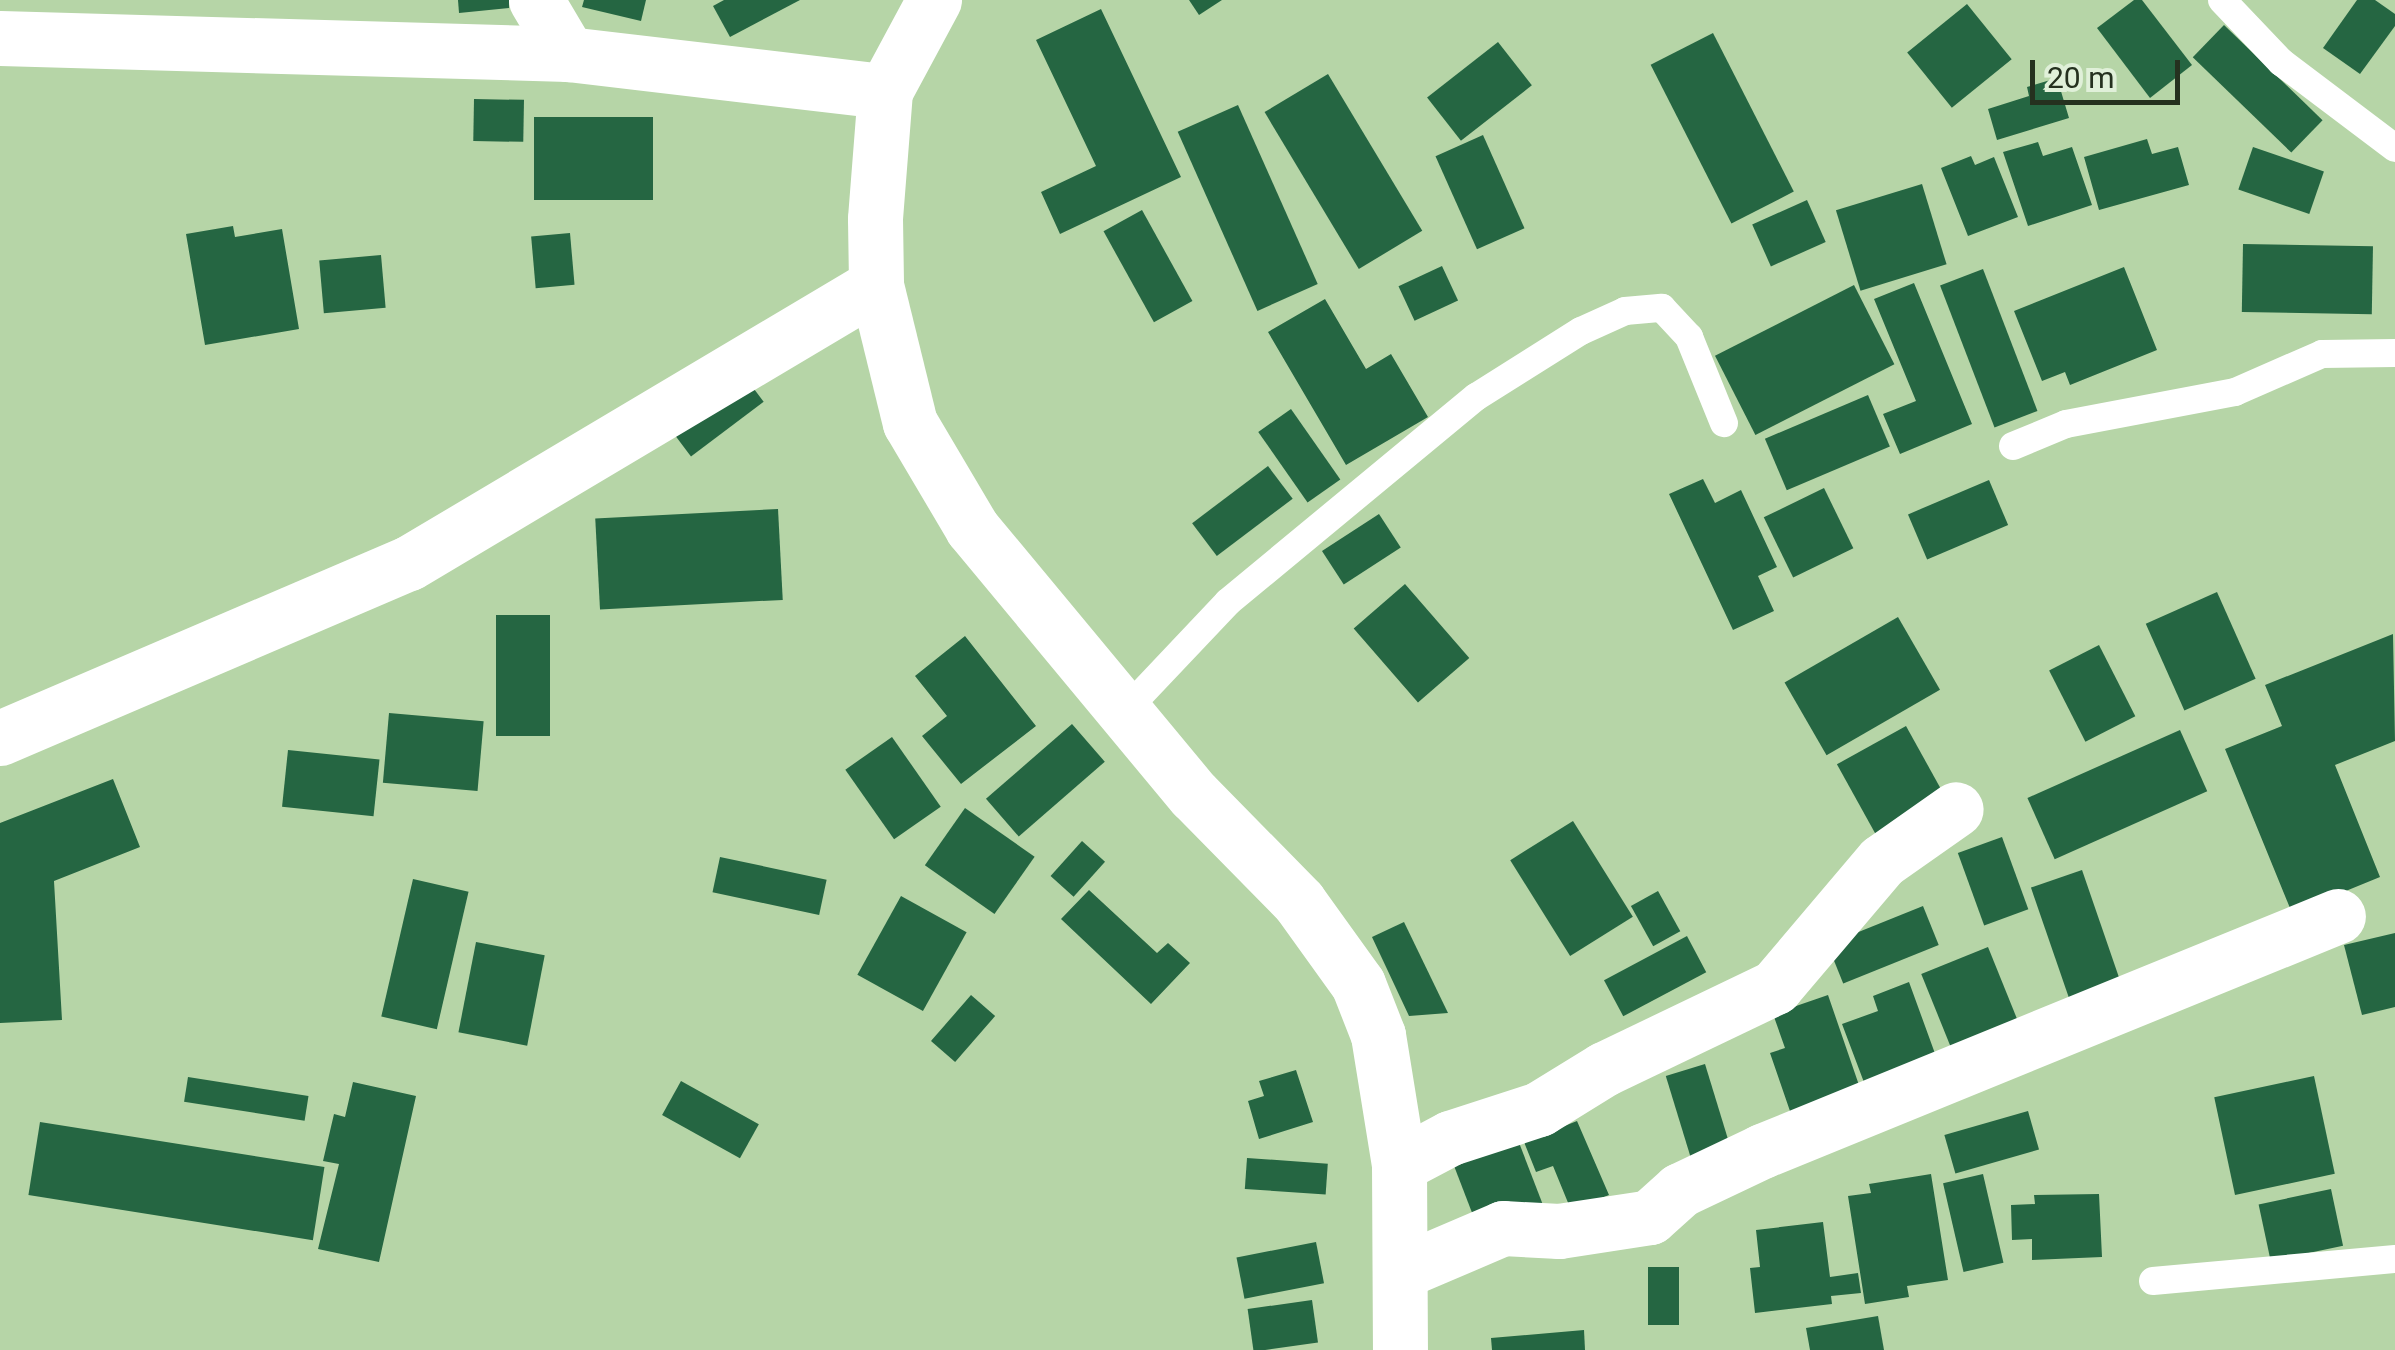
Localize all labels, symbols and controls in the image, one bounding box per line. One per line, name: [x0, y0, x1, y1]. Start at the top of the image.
scale bar: [2035, 40, 2185, 102]
text: 20 m: [2047, 60, 2114, 95]

